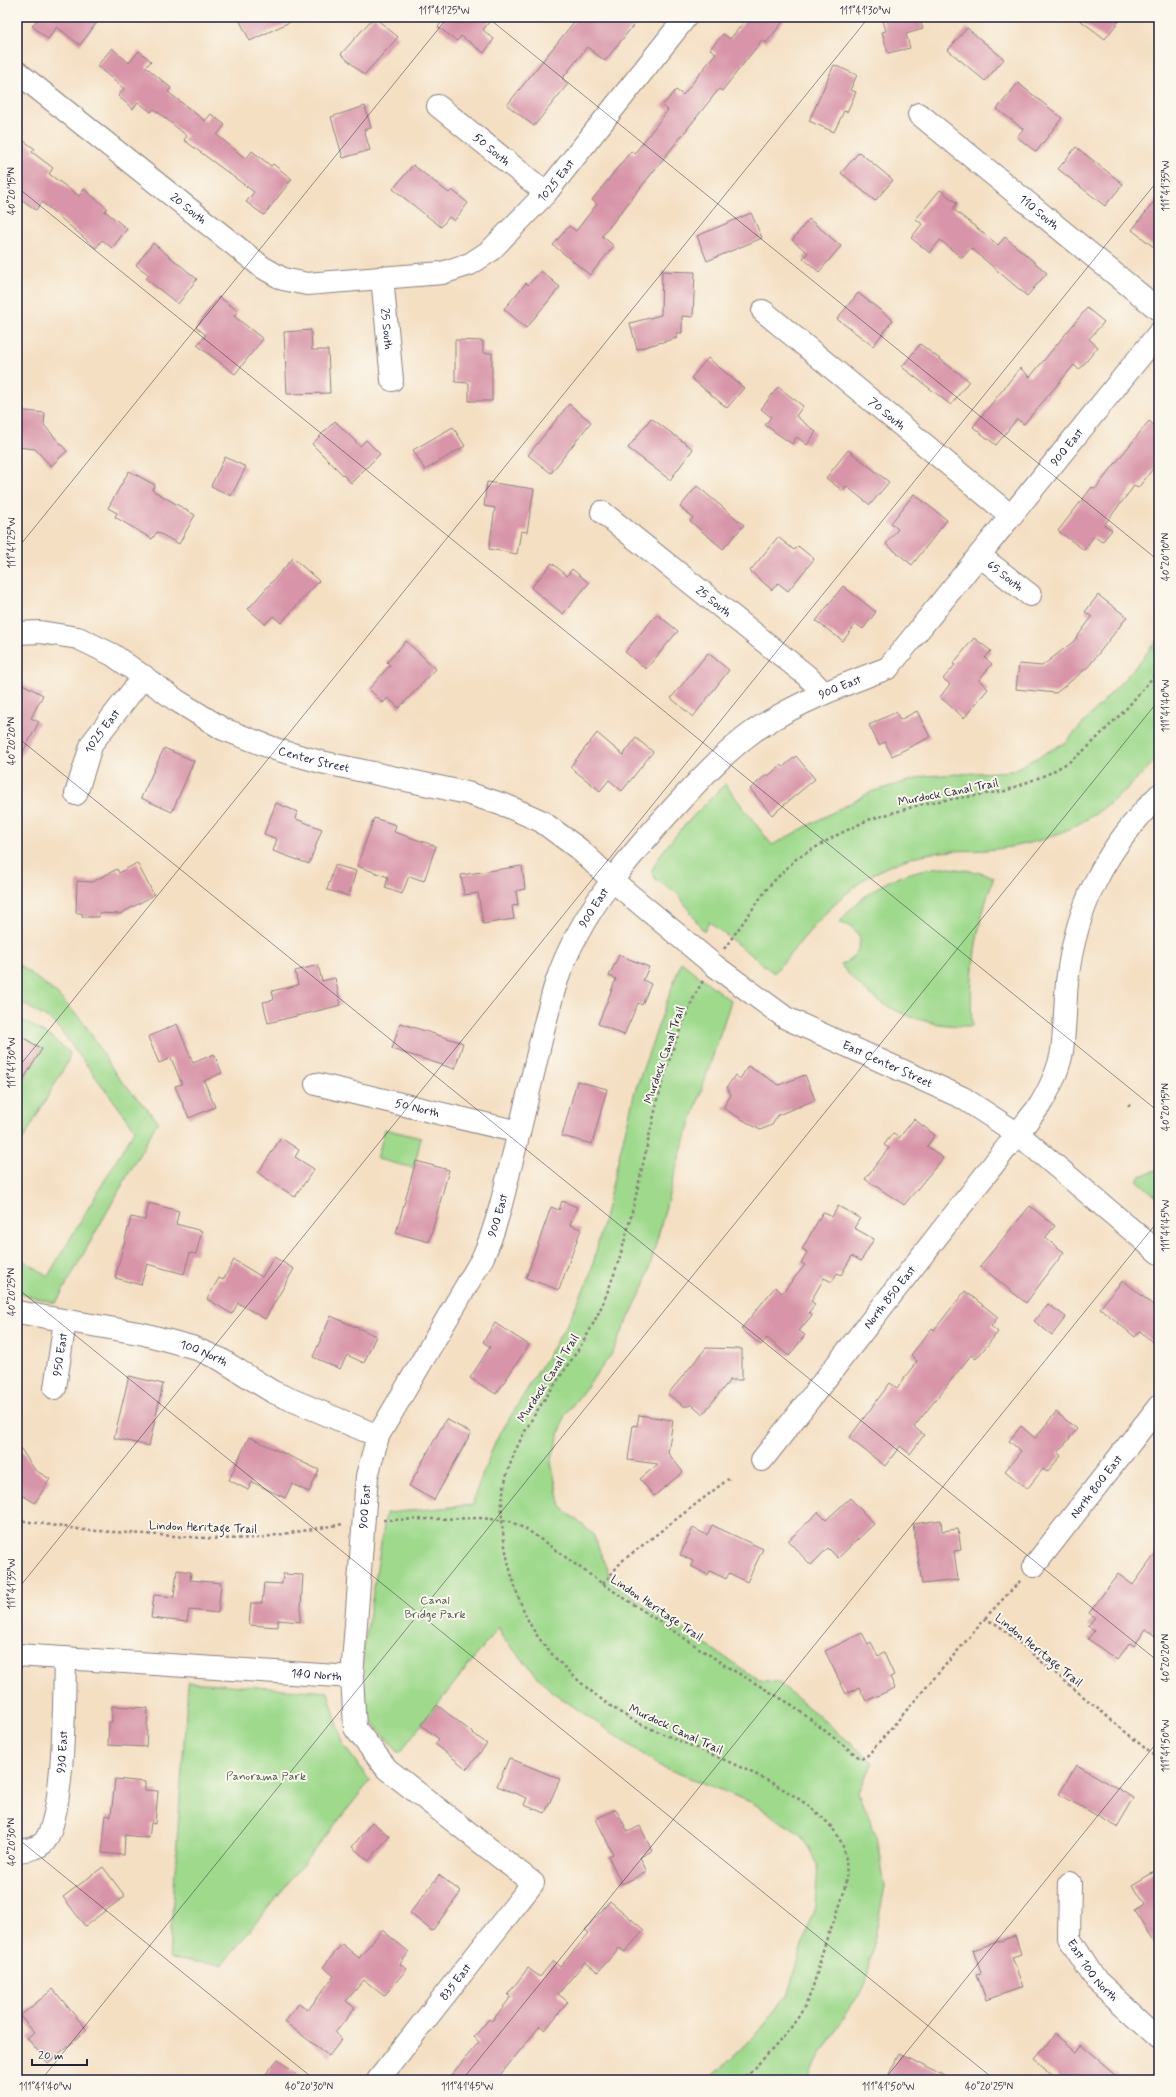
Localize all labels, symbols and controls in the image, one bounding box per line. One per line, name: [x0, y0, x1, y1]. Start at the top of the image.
text: 111°41'25"W: [418, 4, 470, 18]
text: 111°41'30"W: [839, 4, 891, 18]
street label: 50 South: [469, 130, 513, 170]
street label: 1025 East: [534, 156, 579, 206]
text: 111°41'35"W: [1159, 161, 1173, 211]
text: 40°20'15"N: [5, 167, 19, 215]
street label: 20 South: [166, 190, 209, 229]
street label: 110 South: [1015, 192, 1062, 234]
street label: 25 South: [376, 307, 396, 350]
street label: 70 South: [865, 394, 908, 434]
street label: 900 East: [1047, 425, 1088, 470]
text: 111°41'25"W: [5, 517, 19, 569]
text: 40°20'10"N: [1159, 533, 1173, 581]
street label: 65 South: [983, 557, 1026, 596]
street label: 25 South: [692, 583, 734, 621]
street label: 900 East: [817, 672, 864, 704]
text: 111°41'40"W: [1159, 680, 1173, 732]
street label: 1025 East: [82, 706, 125, 755]
text: 40°20'20"N: [5, 716, 19, 765]
street label: Center Street: [276, 743, 351, 777]
street label: Murdock Canal Trail: [897, 775, 1000, 811]
street label: 900 East: [576, 884, 614, 931]
street label: Murdock Canal Trail: [641, 1004, 689, 1106]
text: 111°41'30"W: [5, 1037, 19, 1089]
street label: East Center Street: [839, 1037, 935, 1092]
text: 40°20'15"N: [1159, 1083, 1173, 1131]
street label: 50 North: [393, 1096, 441, 1122]
street label: 900 East: [485, 1191, 513, 1239]
text: 111°41'45"W: [1159, 1200, 1173, 1252]
street label: North 850 East: [861, 1262, 921, 1332]
text: 40°20'25"N: [5, 1268, 19, 1316]
street label: 950 East: [50, 1331, 72, 1377]
street label: Murdock Canal Trail: [514, 1331, 583, 1426]
street label: 100 North: [178, 1337, 231, 1371]
street label: North 800 East: [1067, 1451, 1127, 1522]
street label: 900 East: [356, 1483, 375, 1529]
street label: Lindon Heritage Trail: [148, 1518, 257, 1539]
text: 111°41'35"W: [5, 1559, 19, 1609]
street label: Lindon Heritage Trail: [606, 1572, 706, 1647]
park label: Canal Bridge Park: [404, 1593, 466, 1623]
street label: Lindon Heritage Trail: [991, 1610, 1086, 1692]
text: 40°20'20"N: [1159, 1633, 1173, 1682]
street label: 140 North: [290, 1666, 342, 1685]
street label: Murdock Canal Trail: [626, 1701, 725, 1759]
text: 111°41'50"W: [1159, 1720, 1173, 1772]
street label: 930 East: [54, 1729, 72, 1774]
park label: Panorama Park: [226, 1769, 306, 1785]
text: 40°20'30"N: [5, 1818, 19, 1866]
street label: East 100 North: [1063, 1936, 1121, 2005]
street label: 835 East: [437, 1960, 476, 2004]
scale bar: [32, 2041, 87, 2067]
text: 20 m: [38, 2048, 64, 2064]
text: 111°41'40"W: [19, 2080, 71, 2094]
text: 40°20'30"N: [285, 2080, 333, 2094]
text: 111°41'45"W: [441, 2080, 493, 2094]
text: 111°41'50"W: [862, 2080, 914, 2094]
text: 40°20'25"N: [965, 2080, 1013, 2094]

